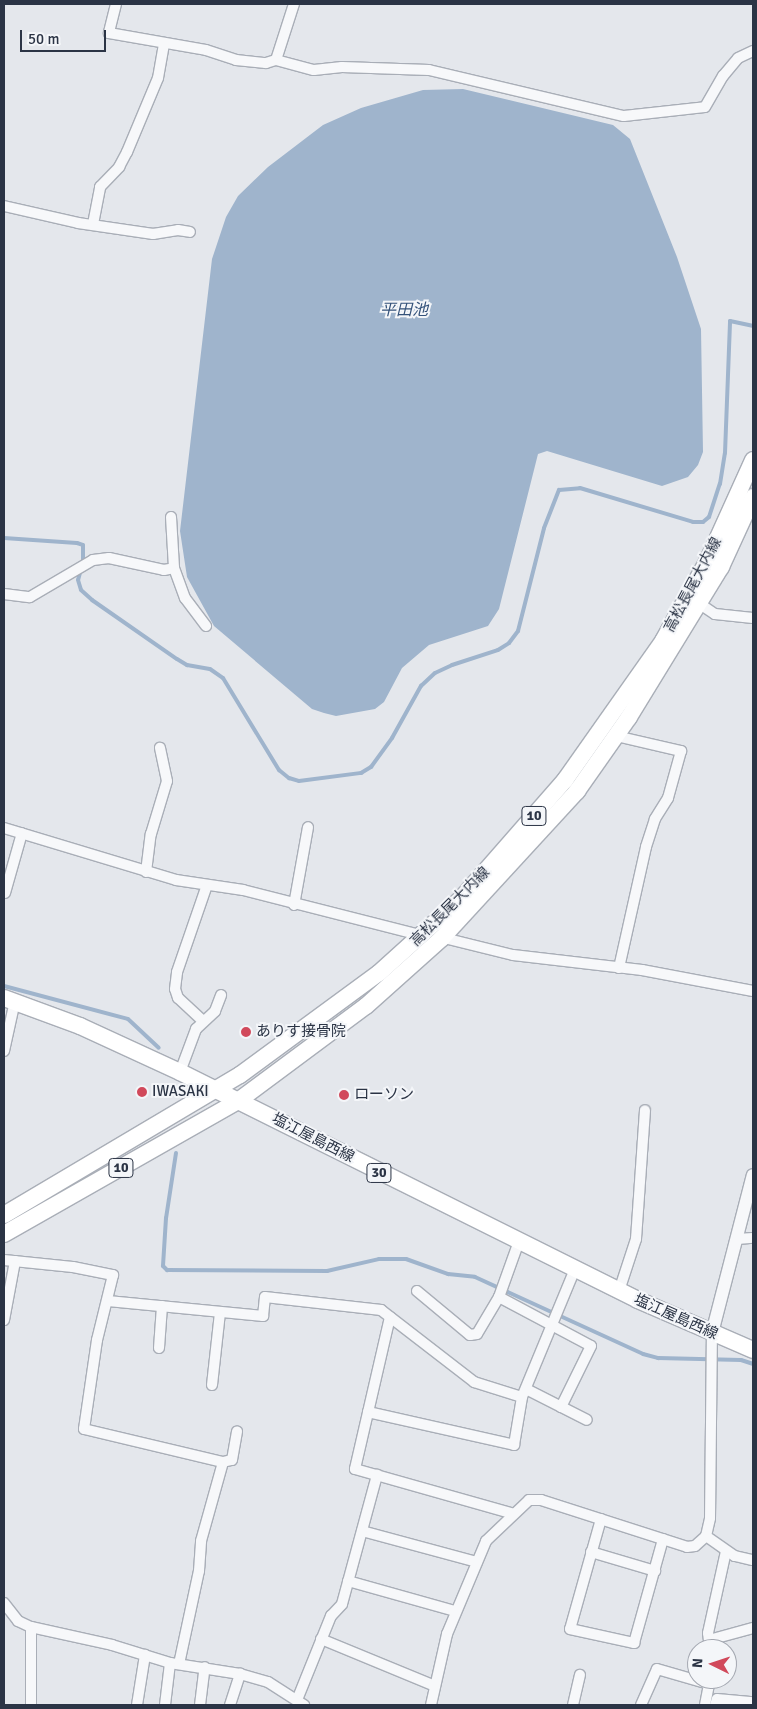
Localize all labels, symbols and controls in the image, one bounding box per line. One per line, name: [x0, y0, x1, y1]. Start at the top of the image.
scale bar: [22, 20, 109, 52]
text: 50 m: [28, 30, 59, 48]
water label: 平田池: [380, 300, 428, 320]
street label: 高松長尾大内線: [660, 534, 726, 636]
road number: 10: [520, 804, 548, 828]
street label: 高松長尾大内線: [407, 864, 493, 950]
place label: ありす接骨院: [256, 1023, 346, 1041]
marker: ありす接骨院: [240, 1026, 252, 1038]
place label: IWASAKI: [152, 1083, 209, 1101]
marker: IWASAKI: [136, 1086, 148, 1098]
place label: ローソン: [354, 1086, 414, 1104]
marker: ローソン: [338, 1089, 350, 1101]
street label: 塩江屋島西線: [269, 1110, 357, 1166]
road number: 10: [107, 1156, 135, 1180]
road number: 30: [365, 1162, 393, 1184]
street label: 塩江屋島西線: [631, 1290, 721, 1344]
north arrow: [687, 1639, 737, 1689]
text: N: [689, 1658, 706, 1668]

